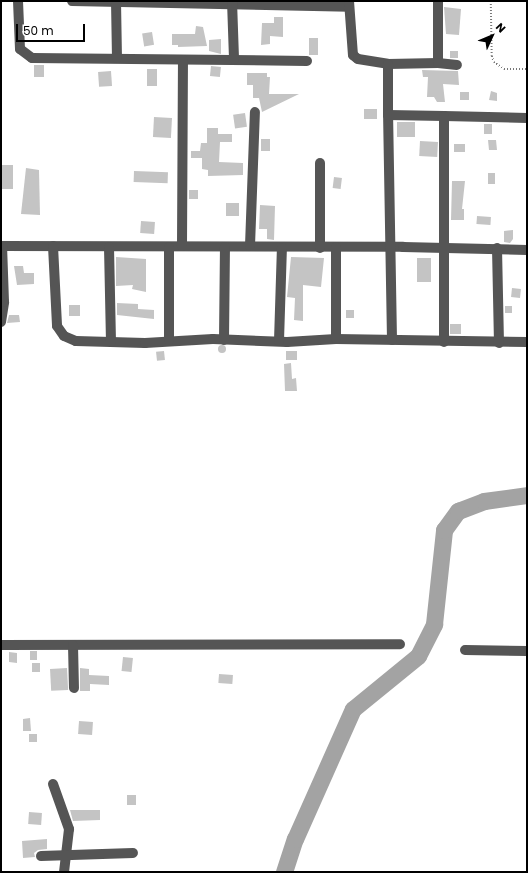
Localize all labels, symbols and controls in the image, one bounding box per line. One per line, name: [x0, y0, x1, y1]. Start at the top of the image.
scale bar: [18, 16, 87, 42]
north arrow: [472, 16, 512, 56]
text: N: [492, 19, 509, 36]
text: 50 m: [23, 22, 54, 39]

